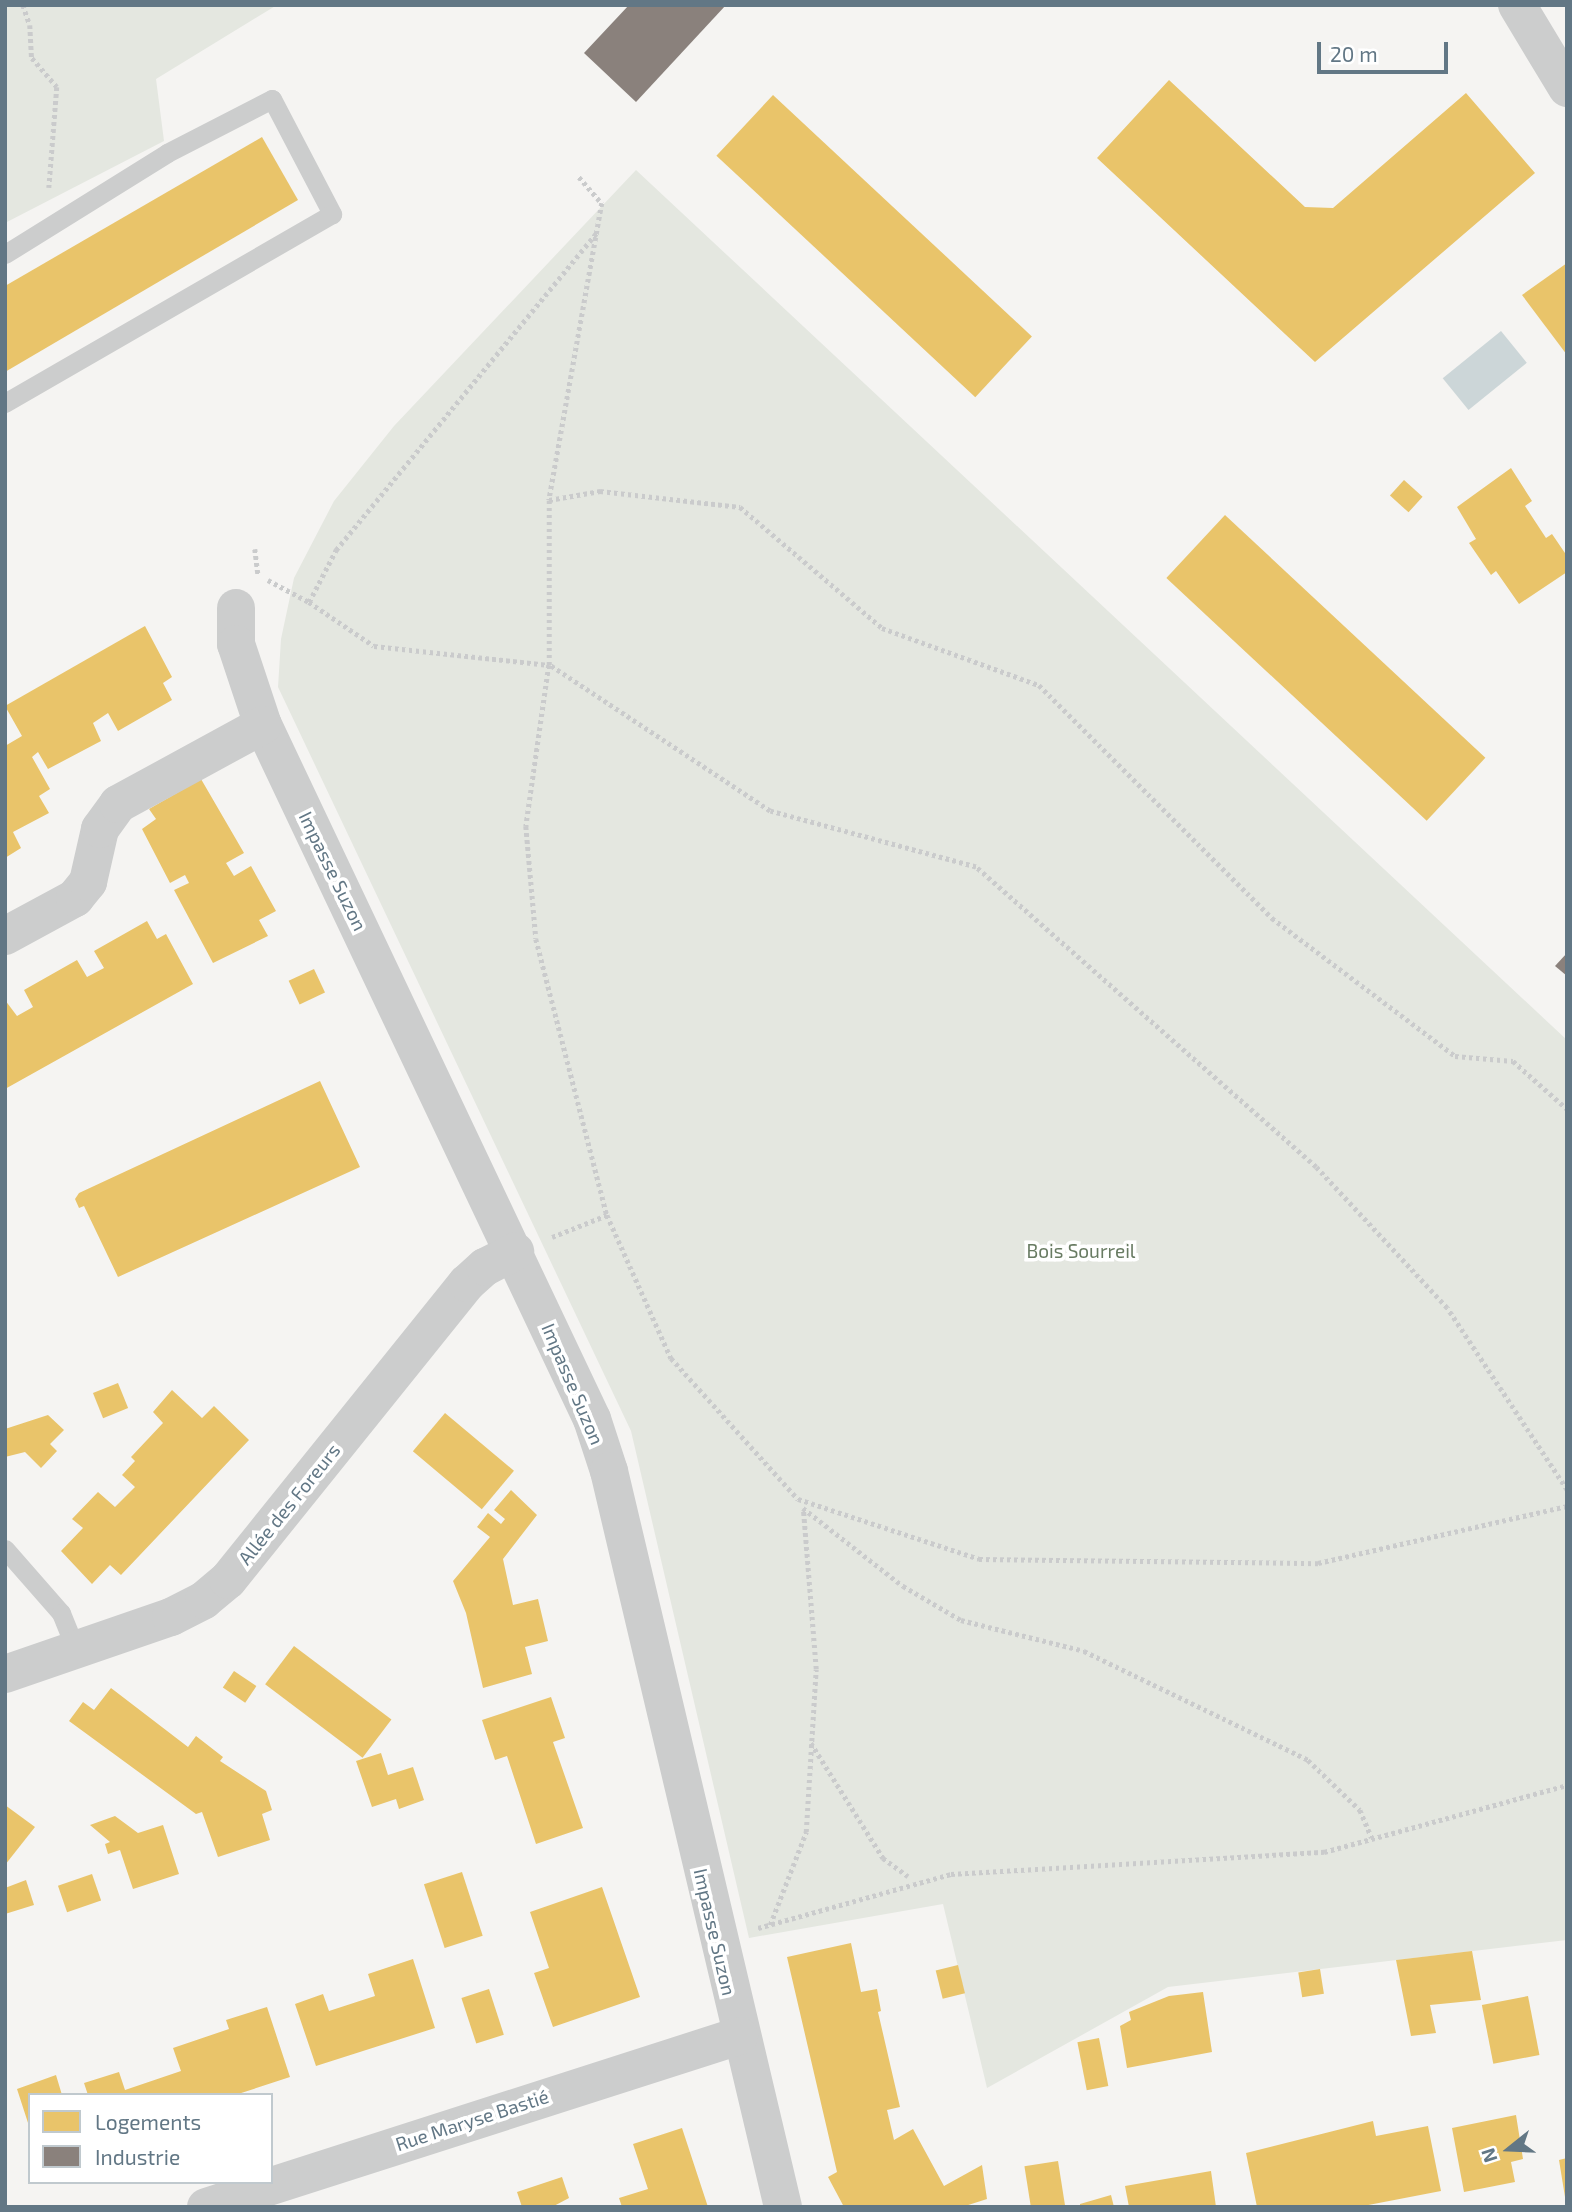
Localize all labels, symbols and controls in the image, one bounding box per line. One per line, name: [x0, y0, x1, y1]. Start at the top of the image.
scale bar: [1320, 28, 1451, 72]
text: 20 m: [1330, 41, 1378, 66]
street label: Impasse Suzon: [294, 808, 372, 934]
park label: Bois Sourreil: [1026, 1240, 1136, 1262]
street label: Impasse Suzon: [537, 1320, 609, 1448]
street label: Allée des Foreurs: [233, 1439, 345, 1569]
street label: Impasse Suzon: [689, 1866, 741, 1998]
street label: Rue Maryse Bastié: [392, 2084, 552, 2156]
legend: [28, 2093, 273, 2184]
text: Logements: [95, 2109, 201, 2134]
north arrow: [1474, 2114, 1544, 2184]
text: Industrie: [95, 2144, 180, 2169]
text: N: [1475, 2146, 1502, 2166]

